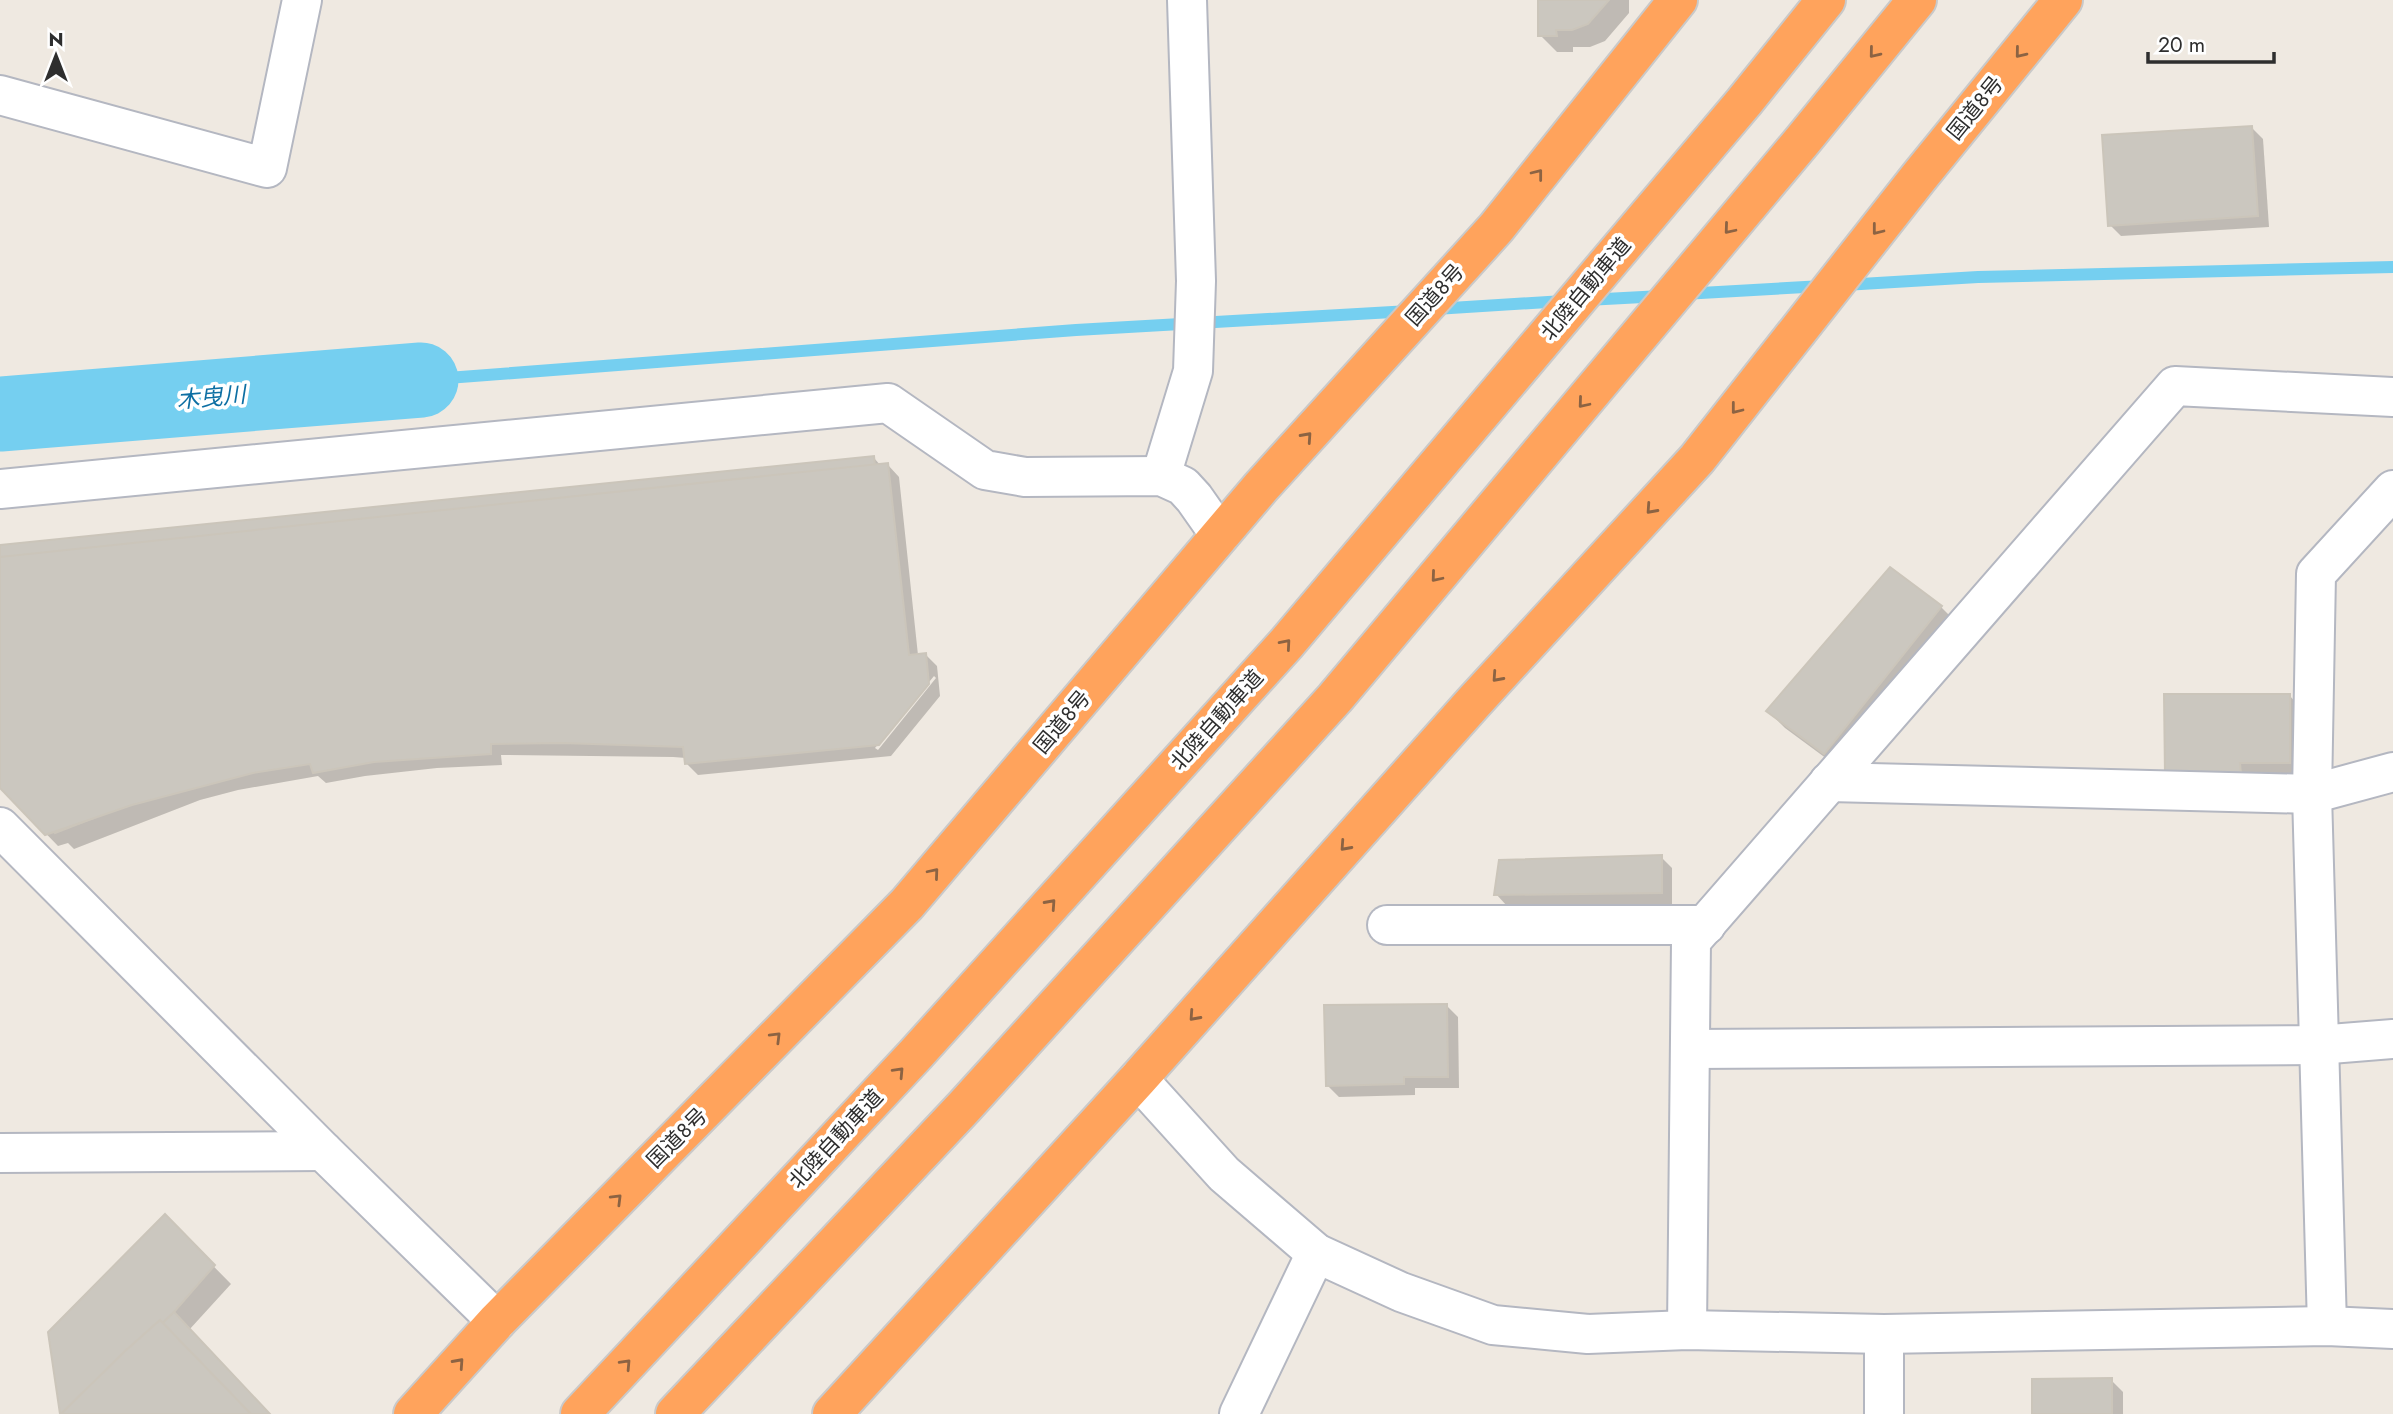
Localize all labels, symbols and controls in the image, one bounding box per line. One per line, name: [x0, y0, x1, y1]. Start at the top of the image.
north arrow: [21, 21, 91, 91]
scale bar: [2148, 21, 2274, 65]
text: N: [48, 26, 64, 53]
text: 20 m: [2158, 30, 2205, 60]
one-way arrow: [2016, 44, 2028, 57]
one-way arrow: [1870, 45, 1882, 58]
street label: 国道8号: [1940, 70, 2010, 146]
one-way arrow: [1530, 169, 1543, 182]
one-way arrow: [1725, 220, 1737, 233]
one-way arrow: [1872, 223, 1885, 235]
street label: 北陸自動車道: [1534, 231, 1638, 347]
street label: 国道8号: [1399, 257, 1471, 333]
water label: 木曳川: [175, 377, 250, 417]
one-way arrow: [1579, 394, 1591, 407]
one-way arrow: [1731, 401, 1744, 414]
one-way arrow: [1299, 432, 1311, 445]
one-way arrow: [1647, 501, 1659, 514]
one-way arrow: [1432, 569, 1444, 582]
one-way arrow: [1278, 639, 1290, 652]
street label: 北陸自動車道: [1164, 663, 1270, 777]
one-way arrow: [1493, 669, 1505, 682]
street label: 国道8号: [1027, 684, 1097, 760]
one-way arrow: [1341, 838, 1354, 851]
one-way arrow: [926, 868, 938, 881]
one-way arrow: [1043, 899, 1056, 912]
one-way arrow: [1190, 1008, 1202, 1021]
one-way arrow: [768, 1032, 781, 1045]
one-way arrow: [890, 1067, 903, 1080]
street label: 北陸自動車道: [782, 1083, 890, 1195]
street label: 国道8号: [640, 1101, 714, 1175]
one-way arrow: [608, 1195, 621, 1208]
one-way arrow: [451, 1358, 463, 1371]
one-way arrow: [618, 1359, 631, 1372]

